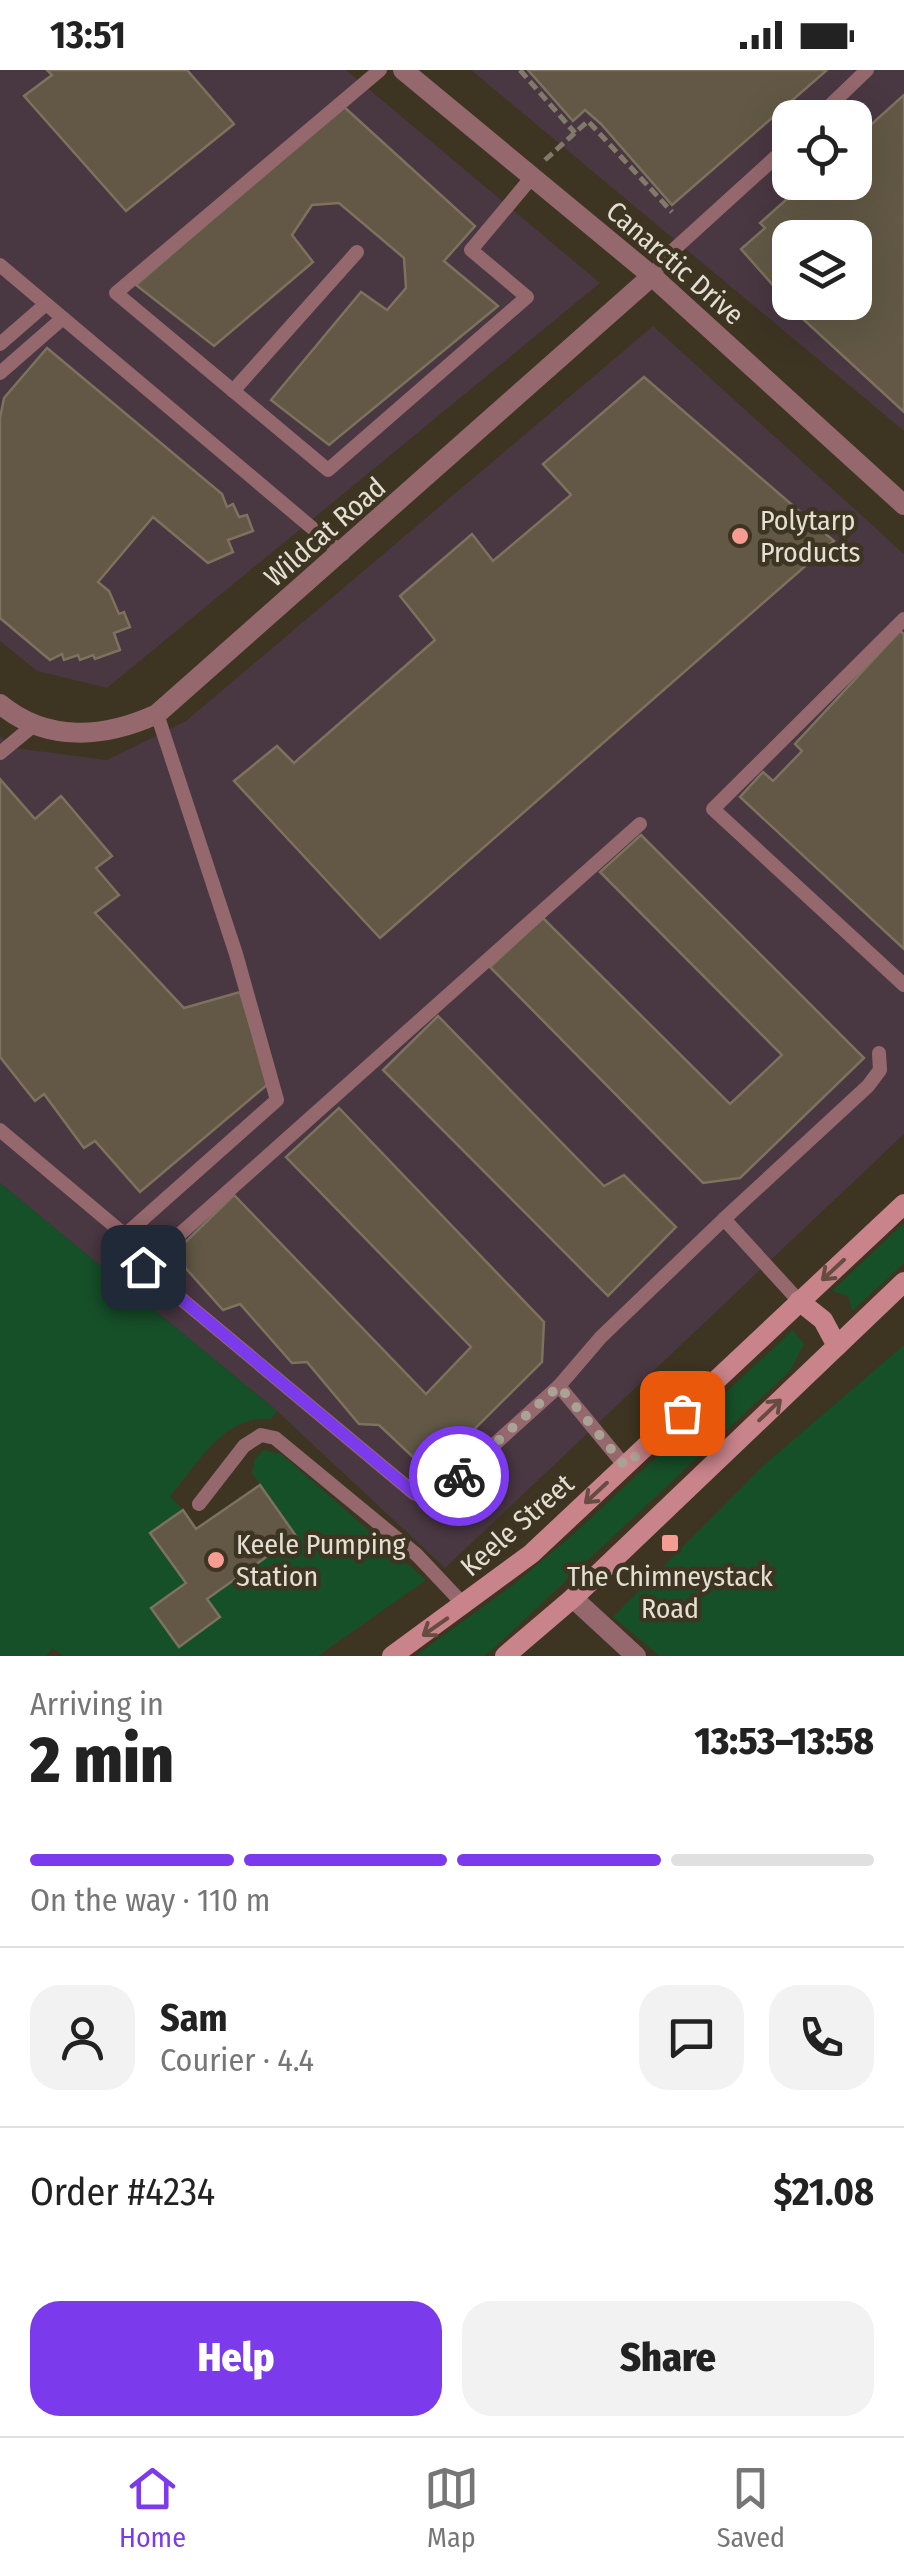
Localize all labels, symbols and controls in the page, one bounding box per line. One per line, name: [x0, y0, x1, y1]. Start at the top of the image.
text: 13:51: [50, 12, 126, 58]
map controls: [772, 100, 872, 320]
button: locate: [772, 100, 872, 200]
street label: Canarctic Drive: [600, 194, 750, 332]
button: layers: [772, 220, 872, 320]
street label: Wildcat Road: [258, 471, 392, 593]
place label: Polytarp Products: [760, 504, 861, 569]
marker: Polytarp Products: [729, 525, 751, 547]
pin: [101, 1225, 186, 1310]
icon: home: [116, 1240, 171, 1295]
one-way arrow: [821, 1258, 845, 1282]
pin: [640, 1371, 725, 1456]
icon: bag: [655, 1386, 710, 1441]
one-way arrow: [757, 1399, 782, 1422]
courier: [409, 1426, 509, 1526]
icon: bike: [432, 1449, 487, 1504]
street label: Keele Street: [454, 1467, 581, 1583]
one-way arrow: [585, 1481, 609, 1505]
place label: Keele Pumping Station: [236, 1528, 407, 1593]
marker: The Chimneystack Road: [659, 1532, 681, 1554]
marker: Keele Pumping Station: [205, 1549, 227, 1571]
place label: The Chimneystack Road: [567, 1560, 774, 1625]
one-way arrow: [421, 1616, 449, 1637]
text: Arriving in: [30, 1685, 164, 1723]
text: 13:53–13:58: [695, 1718, 874, 1764]
text: 2 min: [30, 1721, 174, 1799]
text: On the way · 110 m: [30, 1881, 270, 1919]
button: person: [30, 1985, 135, 2090]
button: chat: [639, 1985, 744, 2090]
button: phone: [769, 1985, 874, 2090]
text: Sam: [160, 1995, 228, 2041]
text: Courier · 4.4: [160, 2041, 314, 2079]
text: Order #4234: [30, 2169, 215, 2215]
text: $21.08: [773, 2169, 874, 2215]
button: Help: [30, 2301, 442, 2416]
button: Share: [462, 2301, 874, 2416]
tab: Home: [119, 2461, 186, 2554]
tab: Map: [424, 2461, 479, 2554]
tab: Saved: [717, 2461, 785, 2554]

